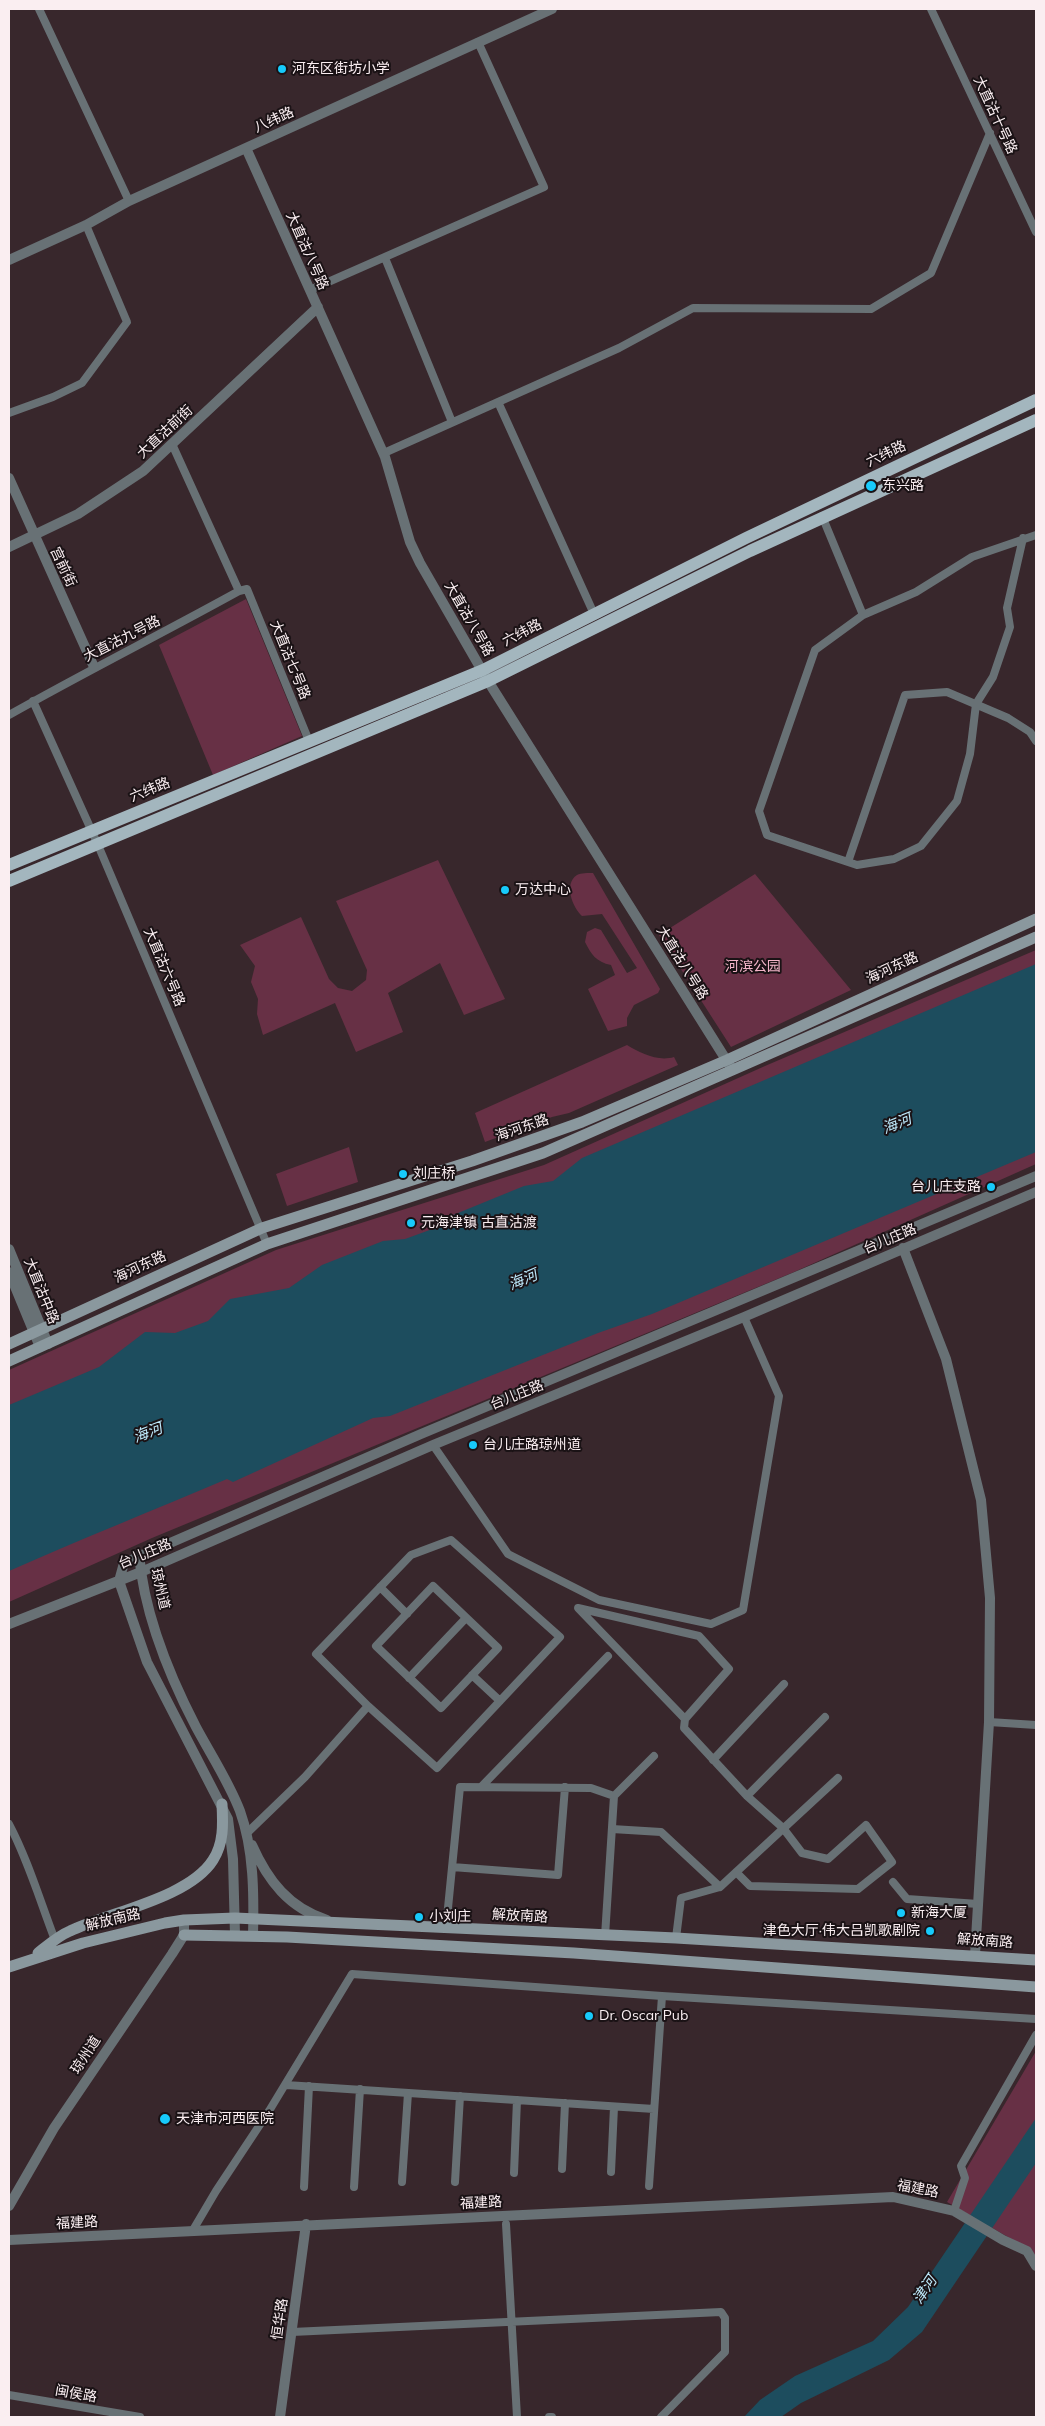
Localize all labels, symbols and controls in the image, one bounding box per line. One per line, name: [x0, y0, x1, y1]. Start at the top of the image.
place label: 河东区街坊小学: [292, 61, 390, 77]
marker: 河东区街坊小学: [276, 63, 288, 75]
street label: 大直沽十号路: [970, 73, 1020, 157]
street label: 八纬路: [251, 104, 297, 136]
street label: 大直沽八号路: [282, 209, 332, 293]
street label: 大直沽前街: [134, 402, 196, 462]
street label: 六纬路: [863, 438, 909, 470]
place label: 东兴路: [882, 478, 924, 494]
marker: 东兴路: [864, 479, 878, 493]
street label: 宫前街: [47, 544, 79, 590]
street label: 大直沽八号路: [441, 578, 497, 660]
street label: 大直沽九号路: [81, 612, 163, 666]
street label: 六纬路: [499, 616, 545, 650]
street label: 大直沽七号路: [266, 618, 314, 702]
street label: 六纬路: [127, 774, 173, 806]
place label: 万达中心: [515, 882, 571, 898]
marker: 万达中心: [499, 884, 511, 896]
street label: 大直沽八号路: [653, 923, 711, 1003]
street label: 大直沽六号路: [140, 925, 188, 1009]
street label: 海河东路: [863, 949, 921, 987]
park label: 河滨公园: [725, 959, 781, 975]
water label: 海河: [880, 1110, 914, 1138]
street label: 海河东路: [493, 1111, 551, 1145]
place label: 刘庄桥: [413, 1166, 455, 1182]
marker: 刘庄桥: [397, 1168, 409, 1180]
place label: 台儿庄支路: [911, 1179, 981, 1195]
marker: 台儿庄支路: [985, 1181, 997, 1193]
place label: 元海津镇 古直沽渡: [421, 1215, 537, 1231]
marker: 元海津镇 古直沽渡: [405, 1217, 417, 1229]
street label: 台儿庄路: [861, 1220, 919, 1258]
street label: 海河东路: [111, 1248, 169, 1286]
street label: 大直沽中路: [20, 1255, 62, 1327]
water label: 海河: [506, 1266, 540, 1294]
street label: 台儿庄路: [488, 1377, 546, 1413]
water label: 海河: [131, 1419, 165, 1447]
place label: 台儿庄路琼州道: [483, 1437, 581, 1453]
marker: 台儿庄路琼州道: [467, 1439, 479, 1451]
street label: 台儿庄路: [116, 1535, 174, 1573]
street label: 琼州道: [147, 1567, 173, 1611]
place label: 新海大厦: [911, 1905, 967, 1921]
street label: 解放南路: [84, 1906, 142, 1934]
street label: 解放南路: [492, 1906, 548, 1926]
marker: 新海大厦: [895, 1907, 907, 1919]
place label: 小刘庄: [429, 1909, 471, 1925]
marker: 小刘庄: [413, 1911, 425, 1923]
place label: 津色大厅·伟大吕凯歌剧院: [763, 1923, 920, 1939]
marker: 津色大厅·伟大吕凯歌剧院: [924, 1925, 936, 1937]
street label: 解放南路: [956, 1931, 1014, 1951]
place label: Dr. Oscar Pub: [599, 2008, 688, 2024]
marker: Dr. Oscar Pub: [583, 2010, 595, 2022]
street label: 琼州道: [68, 2033, 104, 2077]
place label: 天津市河西医院: [176, 2111, 274, 2127]
marker: 天津市河西医院: [158, 2112, 172, 2126]
street label: 福建路: [896, 2177, 940, 2201]
street label: 福建路: [460, 2194, 502, 2212]
street label: 福建路: [56, 2214, 98, 2232]
water label: 津河: [909, 2273, 941, 2307]
street label: 恒华路: [269, 2297, 291, 2341]
street label: 闽侯路: [54, 2382, 98, 2406]

